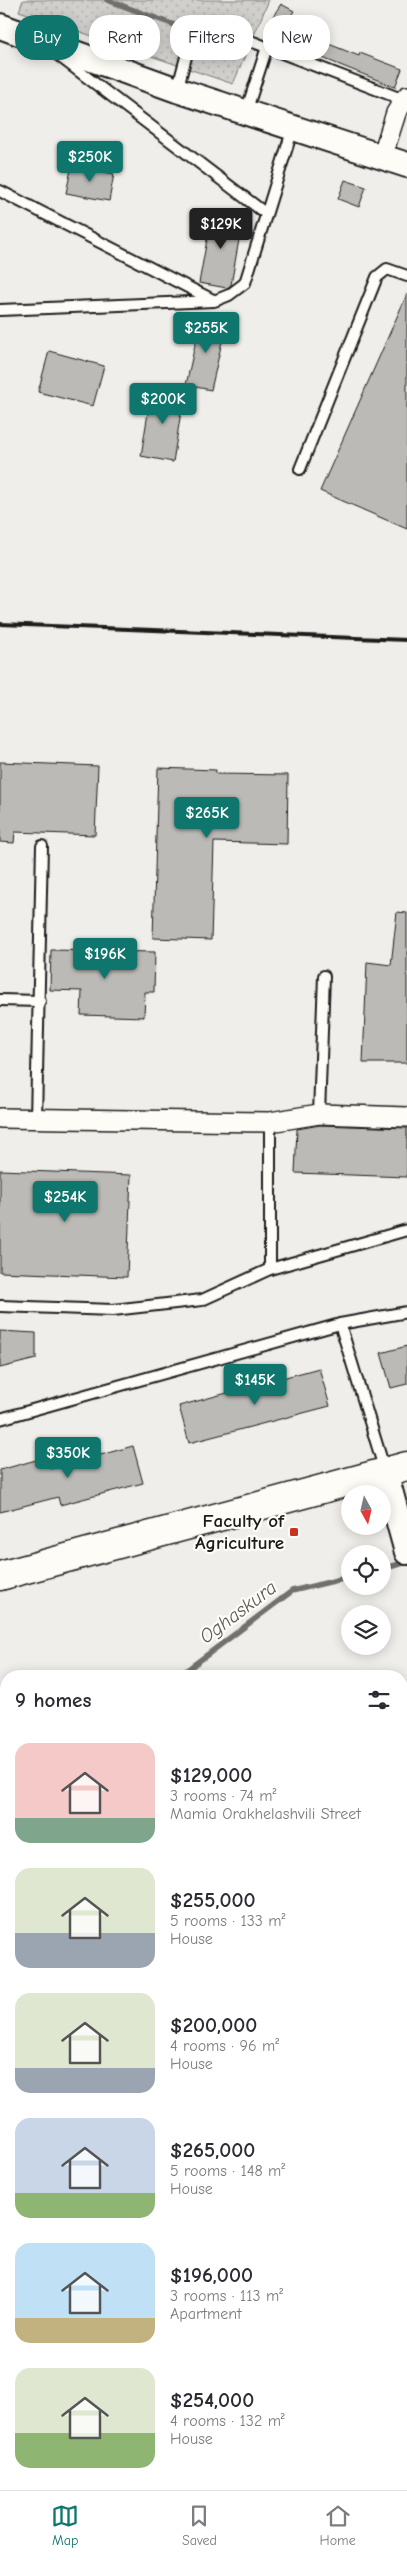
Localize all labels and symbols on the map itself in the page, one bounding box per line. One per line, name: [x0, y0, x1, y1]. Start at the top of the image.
pin: $250K: [55, 140, 125, 183]
pin: $129K: [186, 208, 256, 250]
pin: $255K: [171, 312, 241, 354]
pin: $200K: [128, 382, 198, 425]
pin: $265K: [172, 796, 242, 839]
pin: $196K: [70, 938, 140, 980]
pin: $254K: [30, 1180, 100, 1223]
pin: $145K: [220, 1364, 290, 1406]
pin: $350K: [33, 1436, 103, 1479]
north arrow: [341, 1485, 391, 1535]
place label: Faculty of Agriculture: [195, 1510, 285, 1554]
marker: Faculty of Agriculture: [288, 1526, 300, 1538]
water label: Oghaskura: [195, 1576, 281, 1648]

